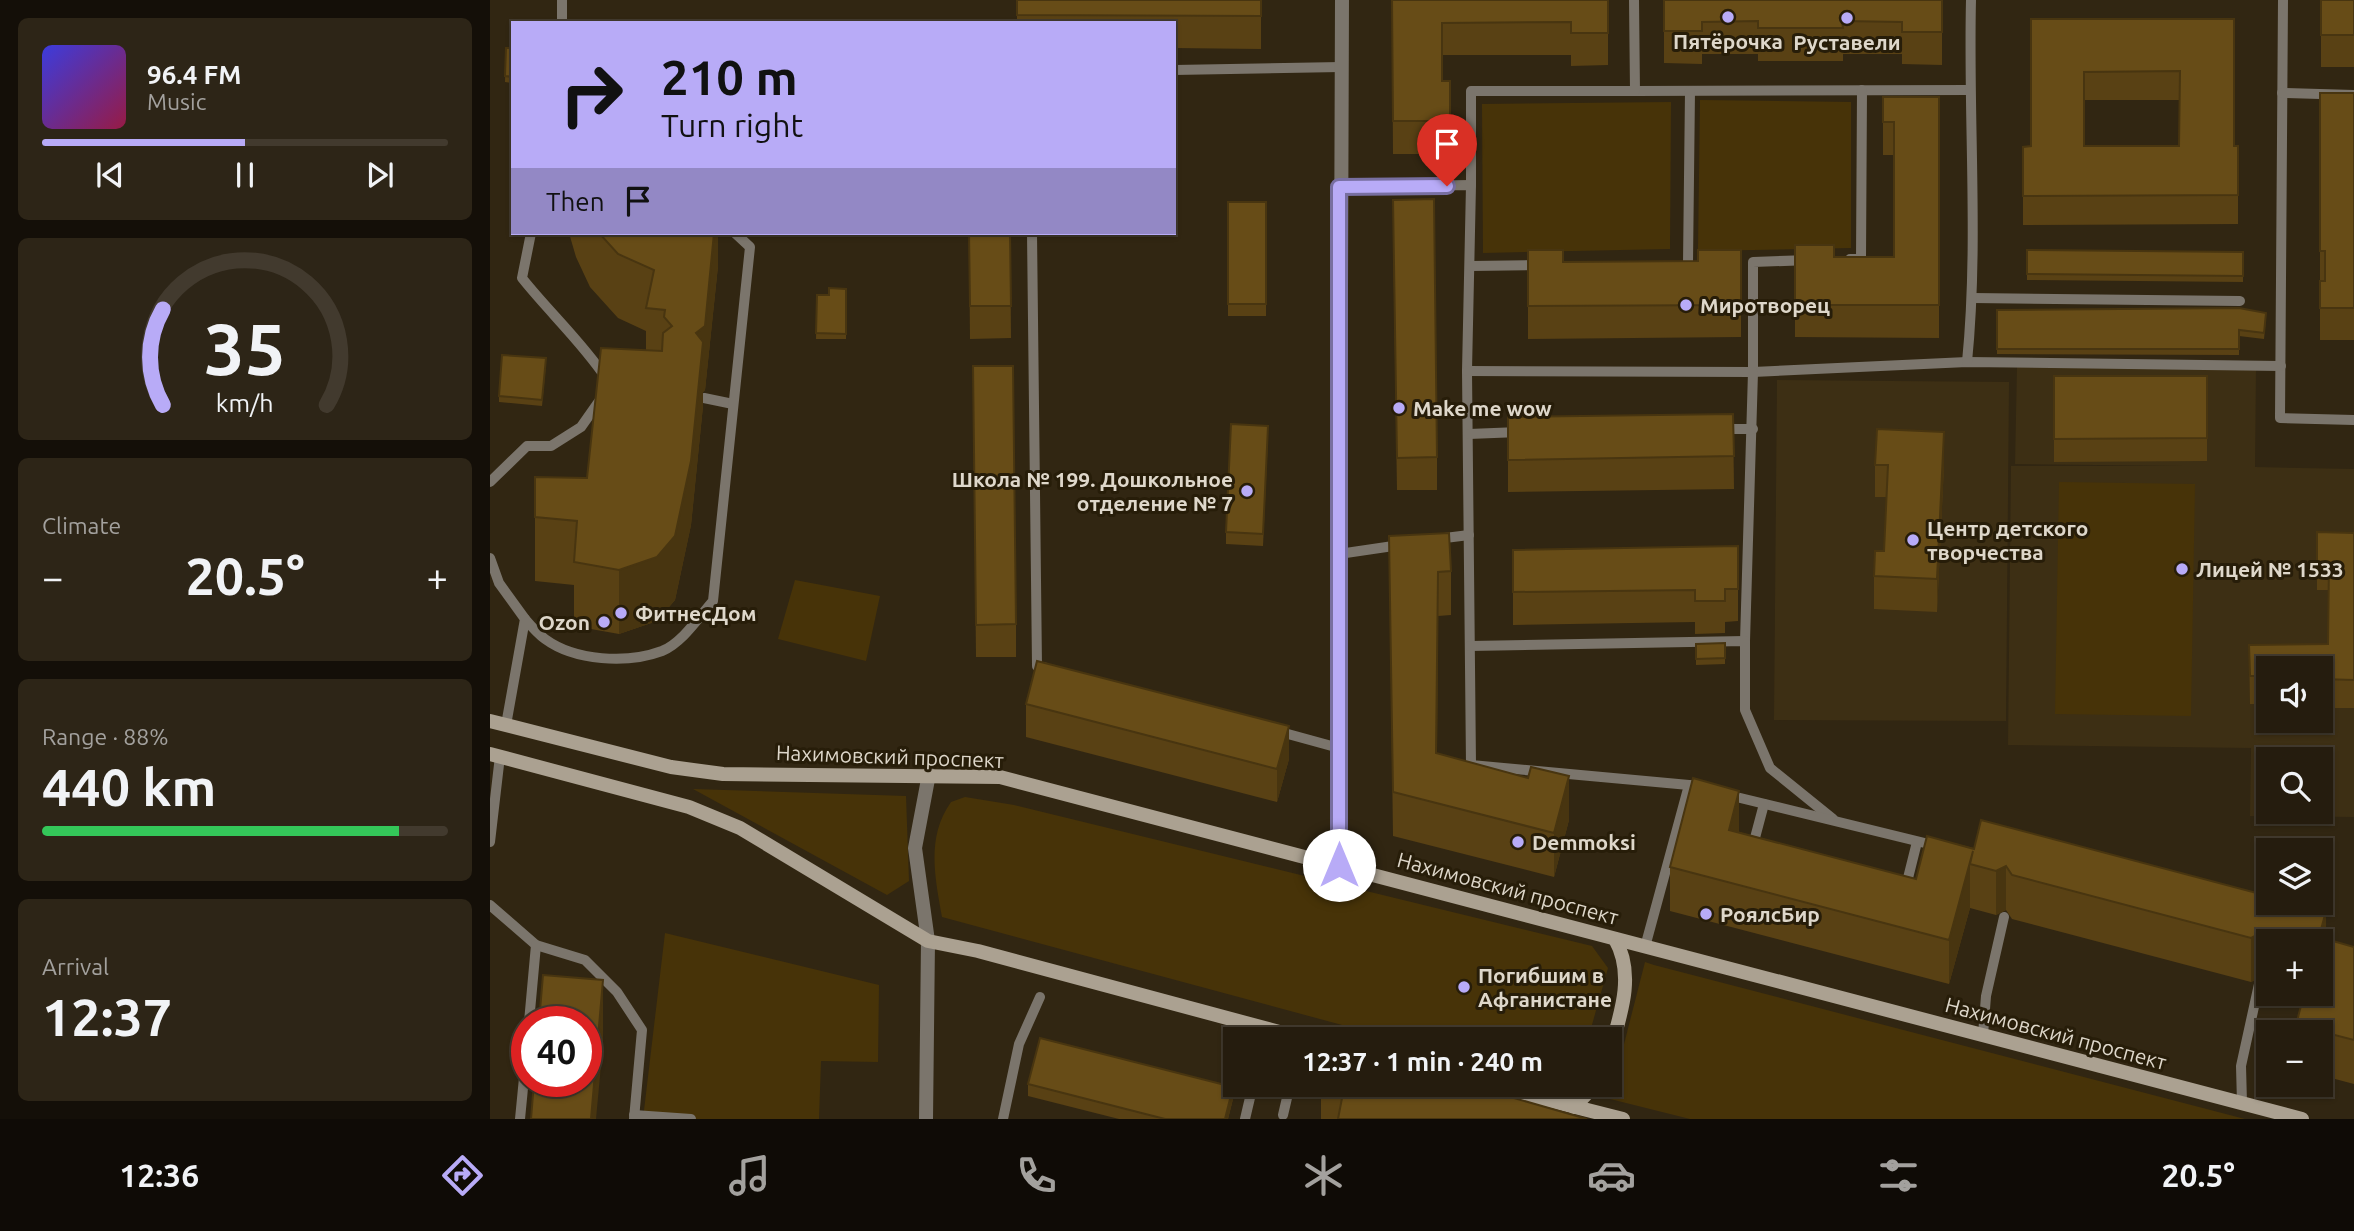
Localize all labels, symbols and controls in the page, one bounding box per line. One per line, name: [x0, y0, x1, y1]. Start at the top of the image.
marker: Пятёрочка: [1720, 9, 1736, 25]
marker: Руставели: [1839, 10, 1855, 26]
place label: Пятёрочка: [1673, 29, 1783, 53]
place label: Руставели: [1793, 30, 1901, 54]
icon: right: [546, 49, 637, 140]
text: 210 m: [661, 49, 798, 104]
text: 96.4 FM: [147, 60, 241, 89]
text: Music: [147, 89, 206, 114]
text: Turn right: [661, 107, 803, 143]
pin: [1417, 114, 1477, 186]
icon: arrive: [1428, 125, 1466, 163]
icon: previous: [91, 156, 129, 194]
icon: pause: [226, 156, 264, 194]
icon: next: [361, 156, 399, 194]
icon: arrive: [619, 182, 657, 220]
text: Then: [546, 187, 605, 216]
place label: Миротворец: [1700, 293, 1830, 317]
marker: Миротворец: [1678, 297, 1694, 313]
text: 35: [204, 308, 286, 390]
text: km/h: [216, 389, 274, 417]
place label: Make me wow: [1413, 396, 1552, 420]
marker: Make me wow: [1391, 400, 1407, 416]
place label: Школа № 199. Дошкольное отделение № 7: [952, 467, 1233, 515]
marker: Школа № 199. Дошкольное отделение № 7: [1239, 483, 1255, 499]
text: Climate: [42, 513, 121, 538]
place label: Центр детского творчества: [1927, 516, 2088, 564]
marker: Центр детского творчества: [1905, 532, 1921, 548]
text: 20.5°: [185, 547, 305, 605]
text: −: [42, 556, 63, 598]
text: +: [427, 556, 448, 598]
place label: Лицей № 1533: [2196, 557, 2344, 581]
marker: Лицей № 1533: [2174, 561, 2190, 577]
place label: ФитнесДом: [635, 601, 757, 625]
marker: ФитнесДом: [613, 605, 629, 621]
place label: Ozon: [539, 610, 590, 634]
marker: Ozon: [596, 614, 612, 630]
map controls: [2256, 656, 2333, 1097]
button: sound: [2256, 656, 2333, 733]
text: Range · 88%: [42, 724, 169, 749]
street label: Нахимовский проспект: [776, 740, 1005, 772]
button: search: [2256, 747, 2333, 824]
text: 440 km: [42, 758, 216, 816]
position arrow: [1302, 828, 1376, 902]
place label: Demmoksi: [1532, 830, 1636, 854]
marker: Demmoksi: [1510, 834, 1526, 850]
button: layers: [2256, 838, 2333, 915]
street label: Нахимовский проспект: [1395, 847, 1622, 929]
place label: РоялсБир: [1720, 902, 1820, 926]
marker: РоялсБир: [1698, 906, 1714, 922]
button: +: [2256, 929, 2333, 1006]
text: Arrival: [42, 954, 109, 979]
place label: Погибшим в Афганистане: [1478, 963, 1612, 1011]
marker: Погибшим в Афганистане: [1456, 979, 1472, 995]
text: 12:37: [42, 988, 172, 1046]
street label: Нахимовский проспект: [1943, 992, 2170, 1074]
speed limit sign: 40: [511, 1006, 602, 1097]
button: −: [2256, 1020, 2333, 1097]
text: 12:37 · 1 min · 240 m: [1302, 1047, 1543, 1076]
icon: directions: [438, 1151, 487, 1200]
icon: music: [725, 1151, 774, 1200]
icon: phone: [1012, 1151, 1061, 1200]
icon: climate: [1299, 1151, 1348, 1200]
icon: car: [1587, 1151, 1636, 1200]
icon: filters: [1874, 1151, 1923, 1200]
text: 12:36: [119, 1157, 199, 1193]
text: 20.5°: [2161, 1157, 2235, 1193]

